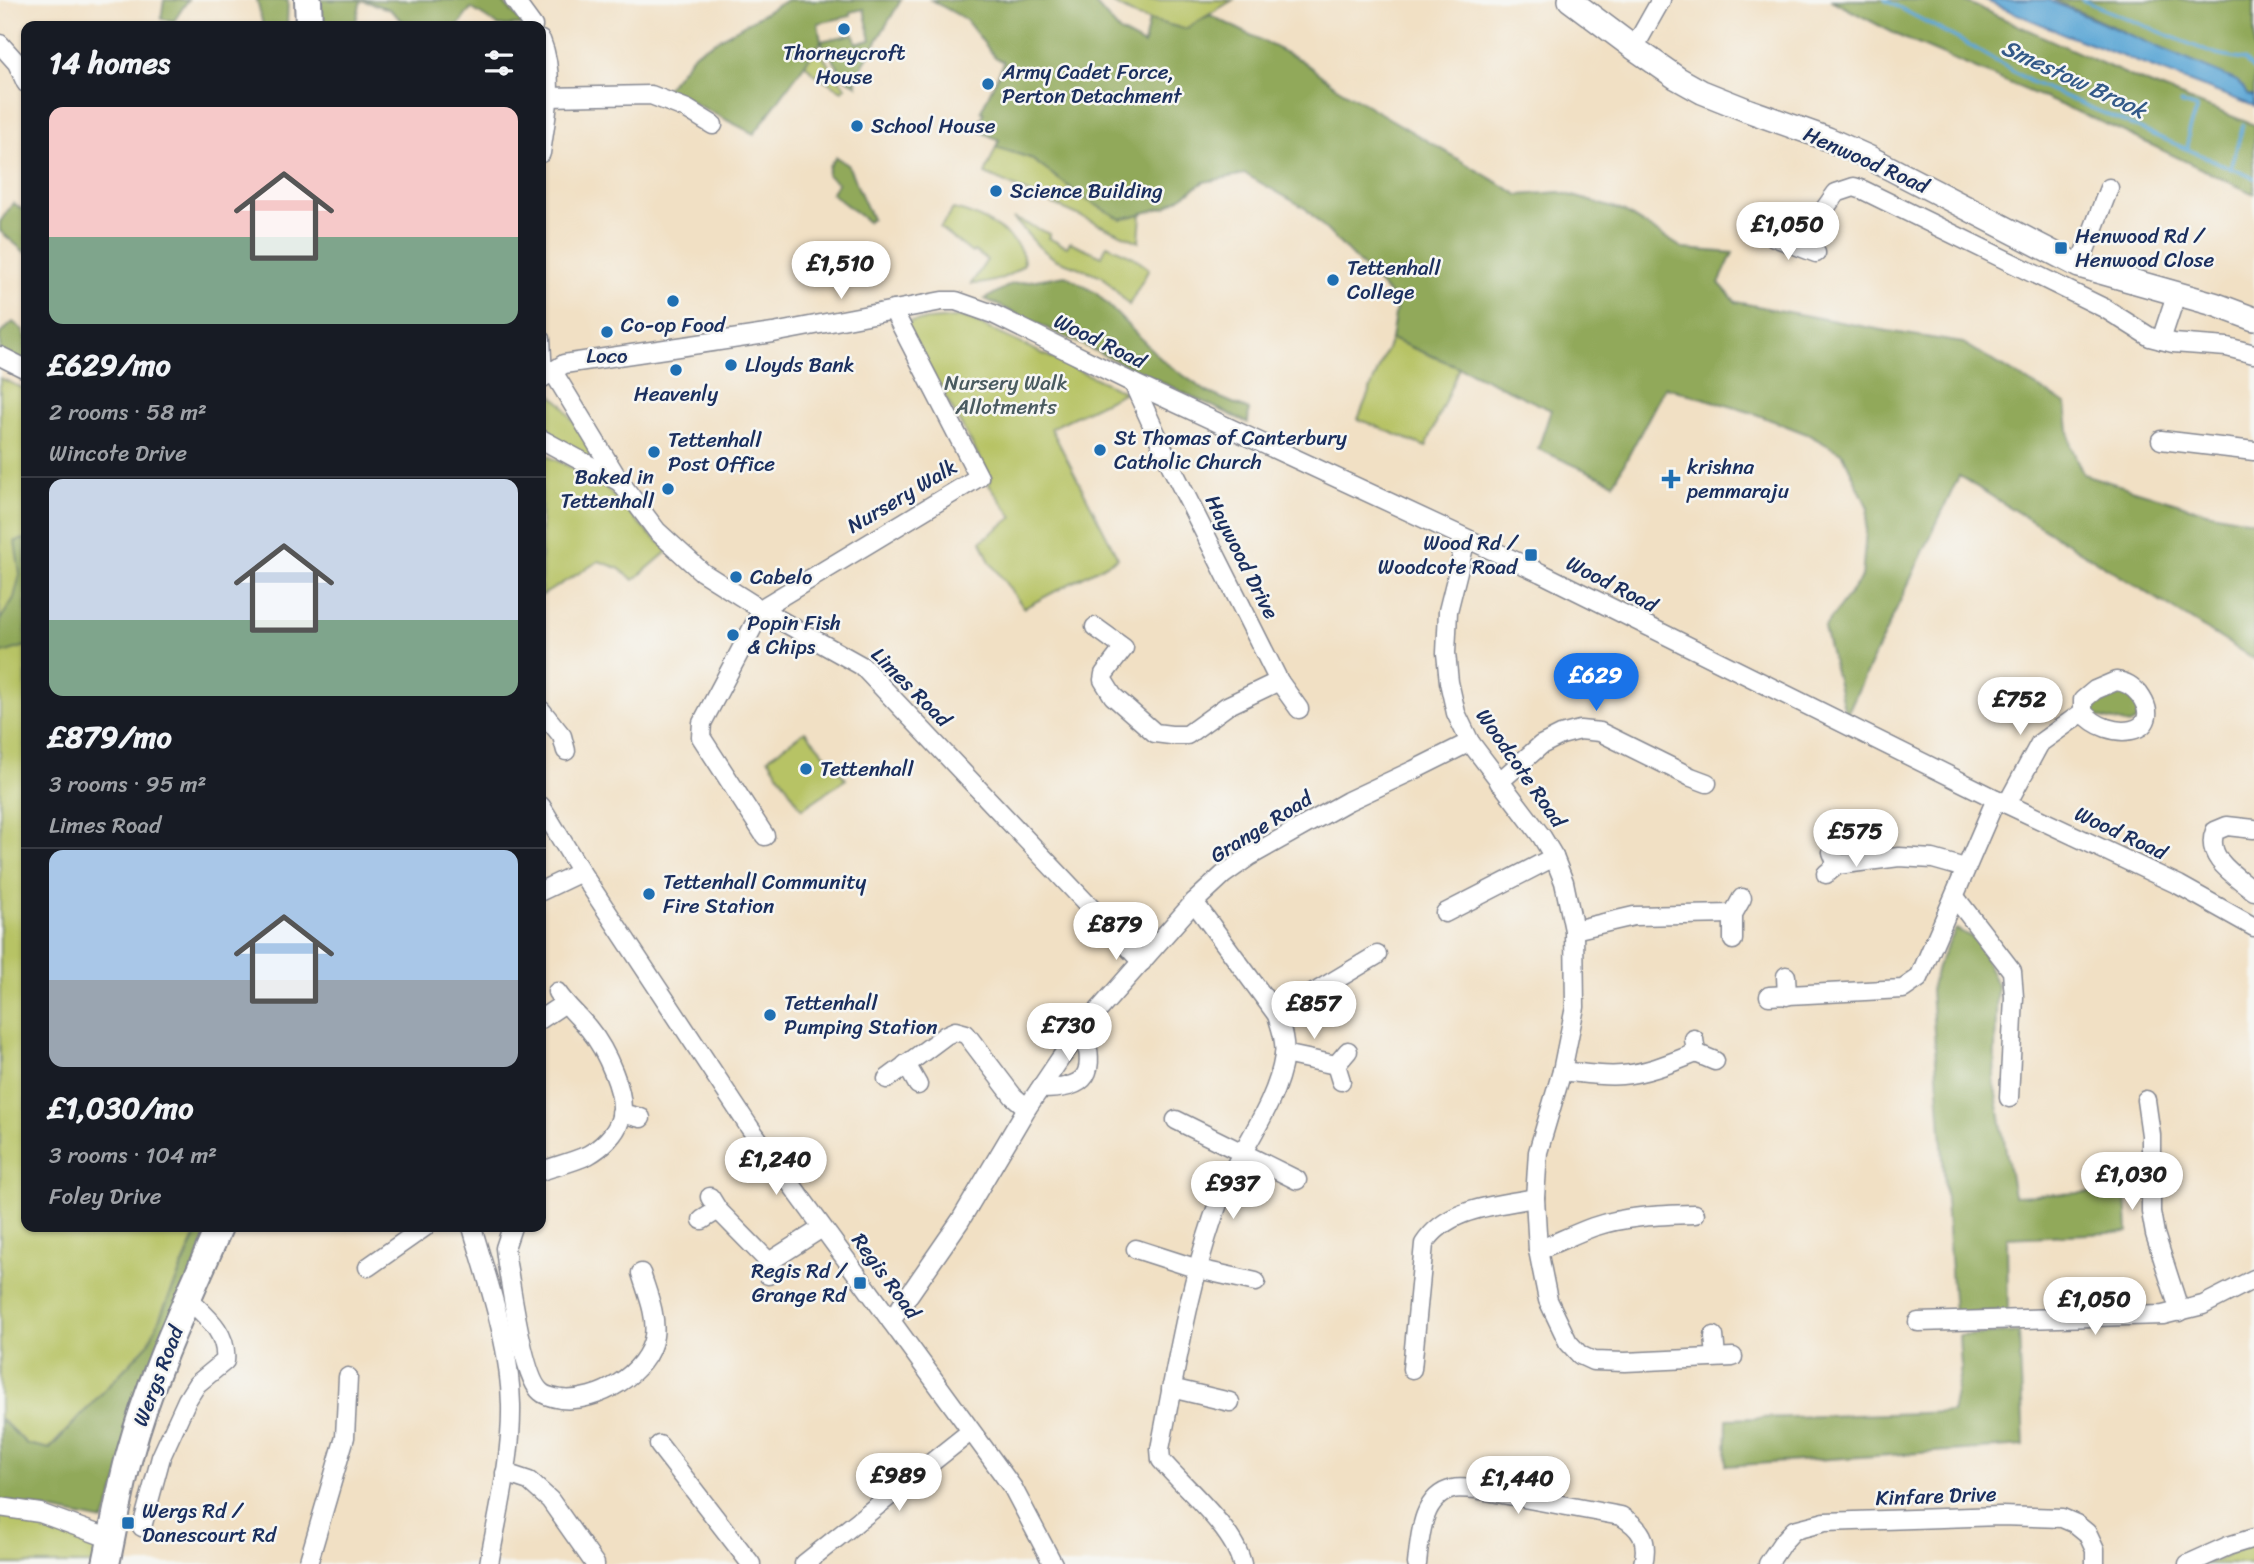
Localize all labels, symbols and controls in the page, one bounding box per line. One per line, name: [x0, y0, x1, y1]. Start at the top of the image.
marker: Thorneycroft House: [836, 21, 852, 37]
water label: Smestow Brook: [1994, 27, 2155, 131]
place label: Thorneycroft House: [783, 34, 905, 96]
text: 14 homes: [49, 36, 170, 90]
icon: filters: [480, 44, 518, 82]
place label: Army Cadet Force, Perton Detachment: [1001, 53, 1183, 115]
marker: Army Cadet Force, Perton Detachment: [980, 76, 996, 92]
place label: School House: [871, 107, 996, 145]
street label: Henwood Road: [1797, 115, 1937, 205]
marker: School House: [849, 118, 865, 134]
icon: home: [221, 153, 347, 279]
place label: Science Building: [1010, 172, 1163, 210]
marker: Science Building: [988, 183, 1004, 199]
pin: £1,050: [1731, 202, 1845, 262]
text: £1,050: [1752, 204, 1824, 245]
place label: Henwood Rd / Henwood Close: [2075, 217, 2214, 279]
marker: Henwood Rd / Henwood Close: [2053, 240, 2069, 256]
pin: £1,510: [784, 242, 898, 301]
text: £1,510: [808, 243, 874, 284]
place label: Tettenhall College: [1347, 249, 1442, 311]
marker: Tettenhall College: [1325, 272, 1341, 288]
marker: Co-op Food: [665, 293, 681, 309]
street label: Wood Road: [1047, 302, 1154, 381]
place label: Co-op Food: [621, 306, 727, 344]
marker: Loco: [599, 324, 615, 340]
place label: Loco: [586, 337, 628, 375]
text: £629/mo: [49, 338, 171, 392]
place label: Lloyds Bank: [745, 346, 855, 384]
marker: Lloyds Bank: [723, 357, 739, 373]
marker: Heavenly: [668, 362, 684, 378]
park label: Nursery Walk Allotments: [944, 364, 1068, 426]
place label: Heavenly: [634, 375, 718, 413]
text: 2 rooms · 58 m²: [49, 392, 207, 433]
place label: St Thomas of Canterbury Catholic Church: [1114, 419, 1347, 481]
place label: Tettenhall Post Office: [668, 421, 775, 483]
text: Wincote Drive: [49, 433, 187, 474]
marker: St Thomas of Canterbury Catholic Church: [1092, 442, 1108, 458]
marker: Tettenhall Post Office: [646, 444, 662, 460]
street label: Nursery Walk: [839, 448, 965, 544]
place label: krishna pemmaraju: [1686, 448, 1790, 510]
place label: Baked in Tettenhall: [560, 458, 655, 520]
marker: krishna pemmaraju: [1661, 469, 1681, 489]
marker: Baked in Tettenhall: [660, 481, 676, 497]
street label: Haywood Drive: [1194, 488, 1290, 626]
place label: Wood Rd / Woodcote Road: [1378, 524, 1520, 586]
icon: home: [221, 525, 347, 651]
street label: Wood Road: [1559, 545, 1666, 624]
marker: Wood Rd / Woodcote Road: [1523, 547, 1539, 563]
place label: Cabelo: [750, 558, 812, 596]
marker: Cabelo: [728, 569, 744, 585]
place label: Popin Fish & Chips: [747, 604, 841, 666]
marker: Popin Fish & Chips: [725, 627, 741, 643]
street label: Limes Road: [861, 637, 962, 738]
pin: £629: [1555, 654, 1637, 713]
text: £629: [1570, 655, 1622, 696]
pin: £752: [1979, 678, 2061, 737]
text: £752: [1994, 679, 2046, 720]
street label: Woodcote Road: [1466, 700, 1578, 837]
text: £879/mo: [49, 710, 172, 764]
place label: Tettenhall: [820, 750, 915, 788]
marker: Tettenhall: [798, 761, 814, 777]
text: 3 rooms · 95 m²: [49, 764, 206, 805]
street label: Grange Road: [1202, 779, 1322, 874]
street label: Wood Road: [2068, 795, 2176, 872]
text: Limes Road: [49, 805, 161, 846]
pin: £575: [1815, 810, 1897, 869]
text: £575: [1829, 811, 1883, 852]
place label: Tettenhall Community Fire Station: [663, 863, 867, 925]
marker: Tettenhall Community Fire Station: [641, 886, 657, 902]
icon: home: [221, 896, 347, 1022]
pin: £879: [1075, 902, 1157, 962]
text: £879: [1089, 904, 1143, 945]
pin: £857: [1273, 982, 1355, 1041]
text: £857: [1287, 983, 1341, 1024]
place label: Tettenhall Pumping Station: [784, 984, 938, 1046]
pin: £730: [1028, 1004, 1110, 1063]
text: £730: [1043, 1005, 1095, 1046]
marker: Tettenhall Pumping Station: [762, 1007, 778, 1023]
text: £1,030/mo: [49, 1081, 193, 1135]
text: 3 rooms · 104 m²: [49, 1135, 217, 1176]
pin: £1,240: [719, 1138, 833, 1197]
text: £1,240: [741, 1139, 811, 1180]
pin: £1,030: [2075, 1152, 2189, 1212]
text: £1,030: [2097, 1154, 2167, 1195]
pin: £937: [1192, 1162, 1274, 1221]
text: £937: [1207, 1163, 1259, 1204]
text: Foley Drive: [49, 1176, 162, 1217]
street label: Regis Road: [841, 1224, 932, 1329]
place label: Regis Rd / Grange Rd: [751, 1252, 849, 1314]
marker: Regis Rd / Grange Rd: [852, 1275, 868, 1291]
pin: £1,050: [2038, 1278, 2152, 1337]
text: £1,050: [2059, 1279, 2131, 1320]
street label: Wergs Road: [121, 1318, 195, 1432]
pin: £989: [858, 1454, 940, 1513]
text: £989: [872, 1455, 926, 1496]
pin: £1,440: [1461, 1456, 1575, 1516]
text: £1,440: [1482, 1458, 1554, 1499]
street label: Kinfare Drive: [1875, 1475, 1997, 1517]
place label: Wergs Rd / Danescourt Rd: [142, 1492, 278, 1554]
marker: Wergs Rd / Danescourt Rd: [120, 1515, 136, 1531]

